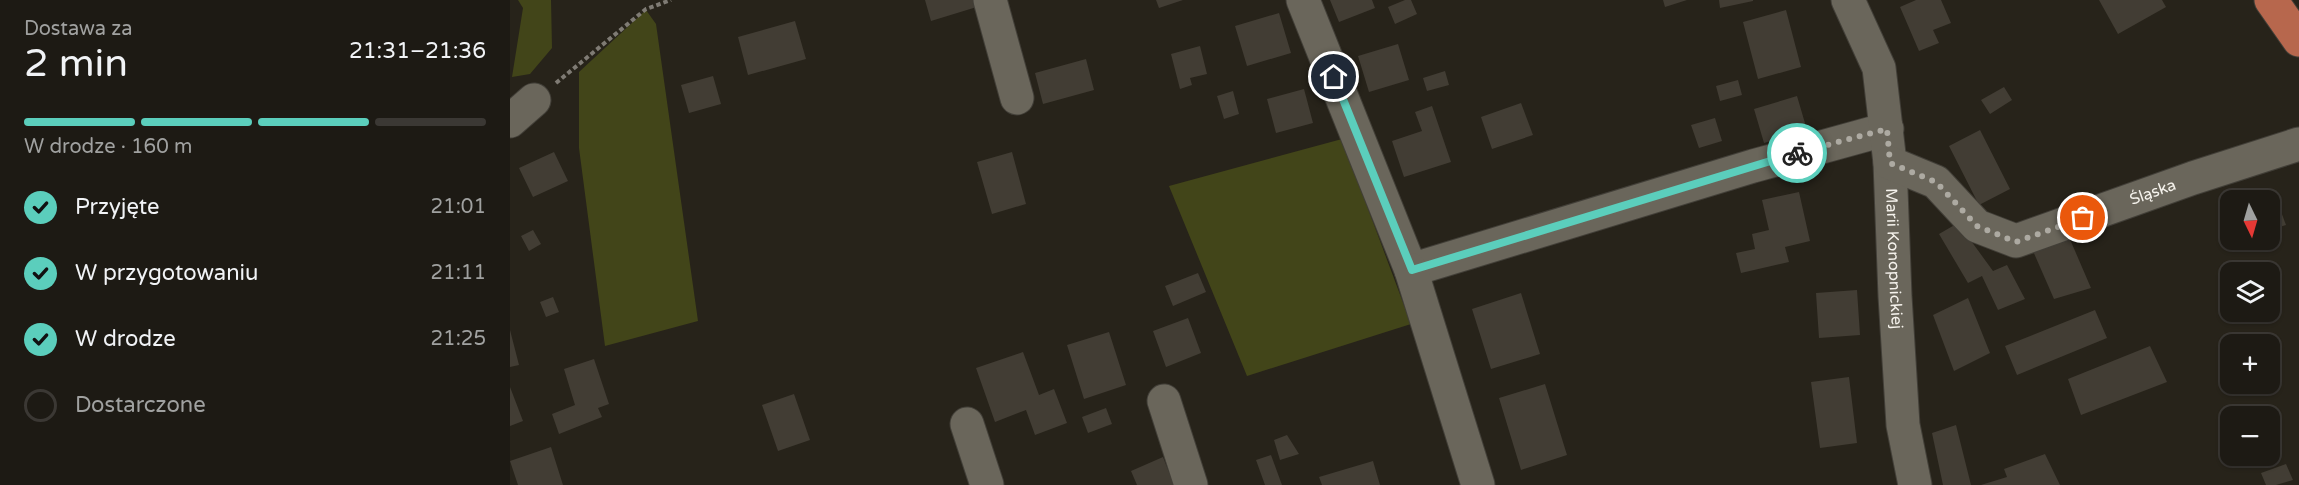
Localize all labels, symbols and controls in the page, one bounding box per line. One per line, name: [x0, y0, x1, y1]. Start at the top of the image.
text: Dostawa za: [24, 17, 132, 41]
text: 21:31–21:36: [349, 38, 486, 64]
text: 2 min: [24, 40, 128, 87]
pin: [1308, 51, 1359, 102]
icon: home: [1317, 60, 1350, 93]
courier: [1767, 123, 1827, 183]
text: W drodze · 160 m: [24, 135, 192, 159]
icon: bike: [1781, 137, 1814, 170]
street label: Śląska: [2127, 175, 2179, 210]
street label: Marii Konopnickiej: [1881, 188, 1907, 330]
north arrow: [2220, 190, 2280, 250]
map controls: [2220, 190, 2280, 466]
icon: check: [24, 191, 57, 224]
pin: [2057, 192, 2108, 243]
text: Przyjęte: [75, 194, 160, 220]
text: 21:01: [431, 195, 486, 219]
icon: bag: [2066, 201, 2099, 234]
icon: check: [24, 257, 57, 290]
text: W przygotowaniu: [75, 260, 258, 286]
text: 21:11: [431, 261, 486, 285]
button: layers: [2220, 262, 2280, 322]
icon: check: [24, 323, 57, 356]
text: W drodze: [75, 326, 176, 352]
text: 21:25: [431, 327, 486, 351]
button: +: [2220, 334, 2280, 394]
text: Dostarczone: [75, 392, 206, 418]
button: −: [2220, 406, 2280, 466]

